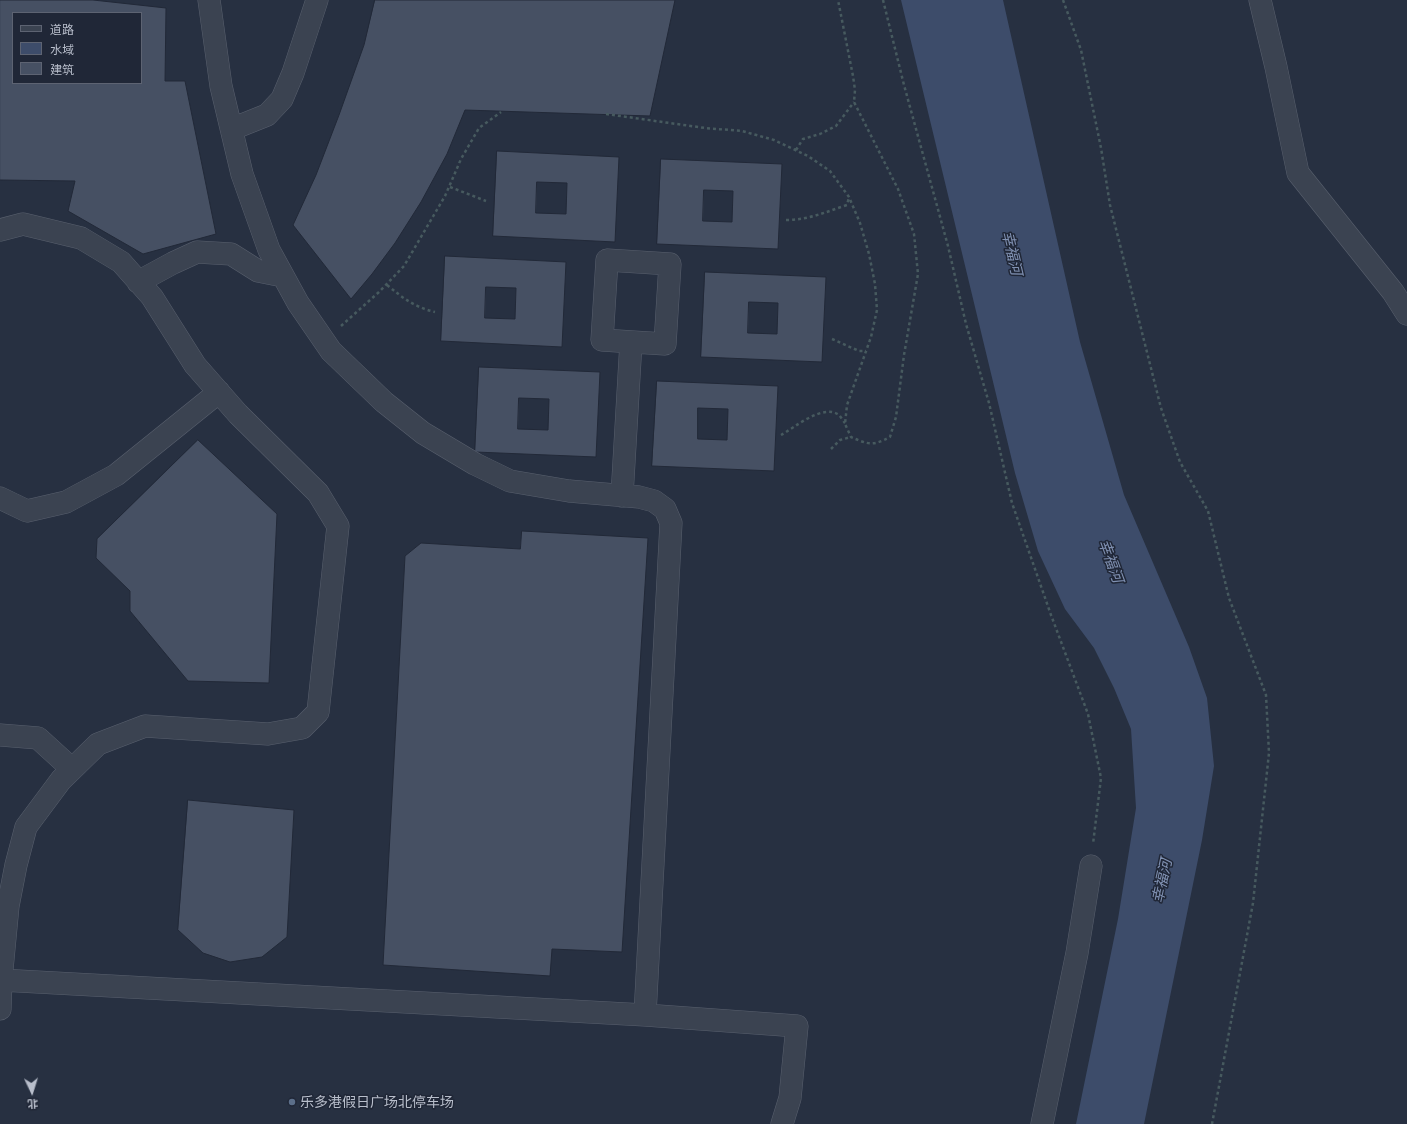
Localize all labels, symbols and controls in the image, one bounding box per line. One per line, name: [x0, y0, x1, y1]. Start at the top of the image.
legend: [12, 12, 142, 84]
text: 道路: [50, 22, 74, 36]
text: 水域: [50, 42, 74, 56]
text: 建筑: [50, 62, 74, 76]
water label: 幸福河: [998, 229, 1026, 277]
water label: 幸福河: [1095, 537, 1127, 585]
water label: 幸福河: [1149, 857, 1175, 905]
north arrow: [12, 1072, 52, 1112]
place label: 乐多港假日广场北停车场: [300, 1094, 454, 1110]
marker: 乐多港假日广场北停车场: [287, 1097, 297, 1107]
text: 北: [27, 1098, 39, 1111]

